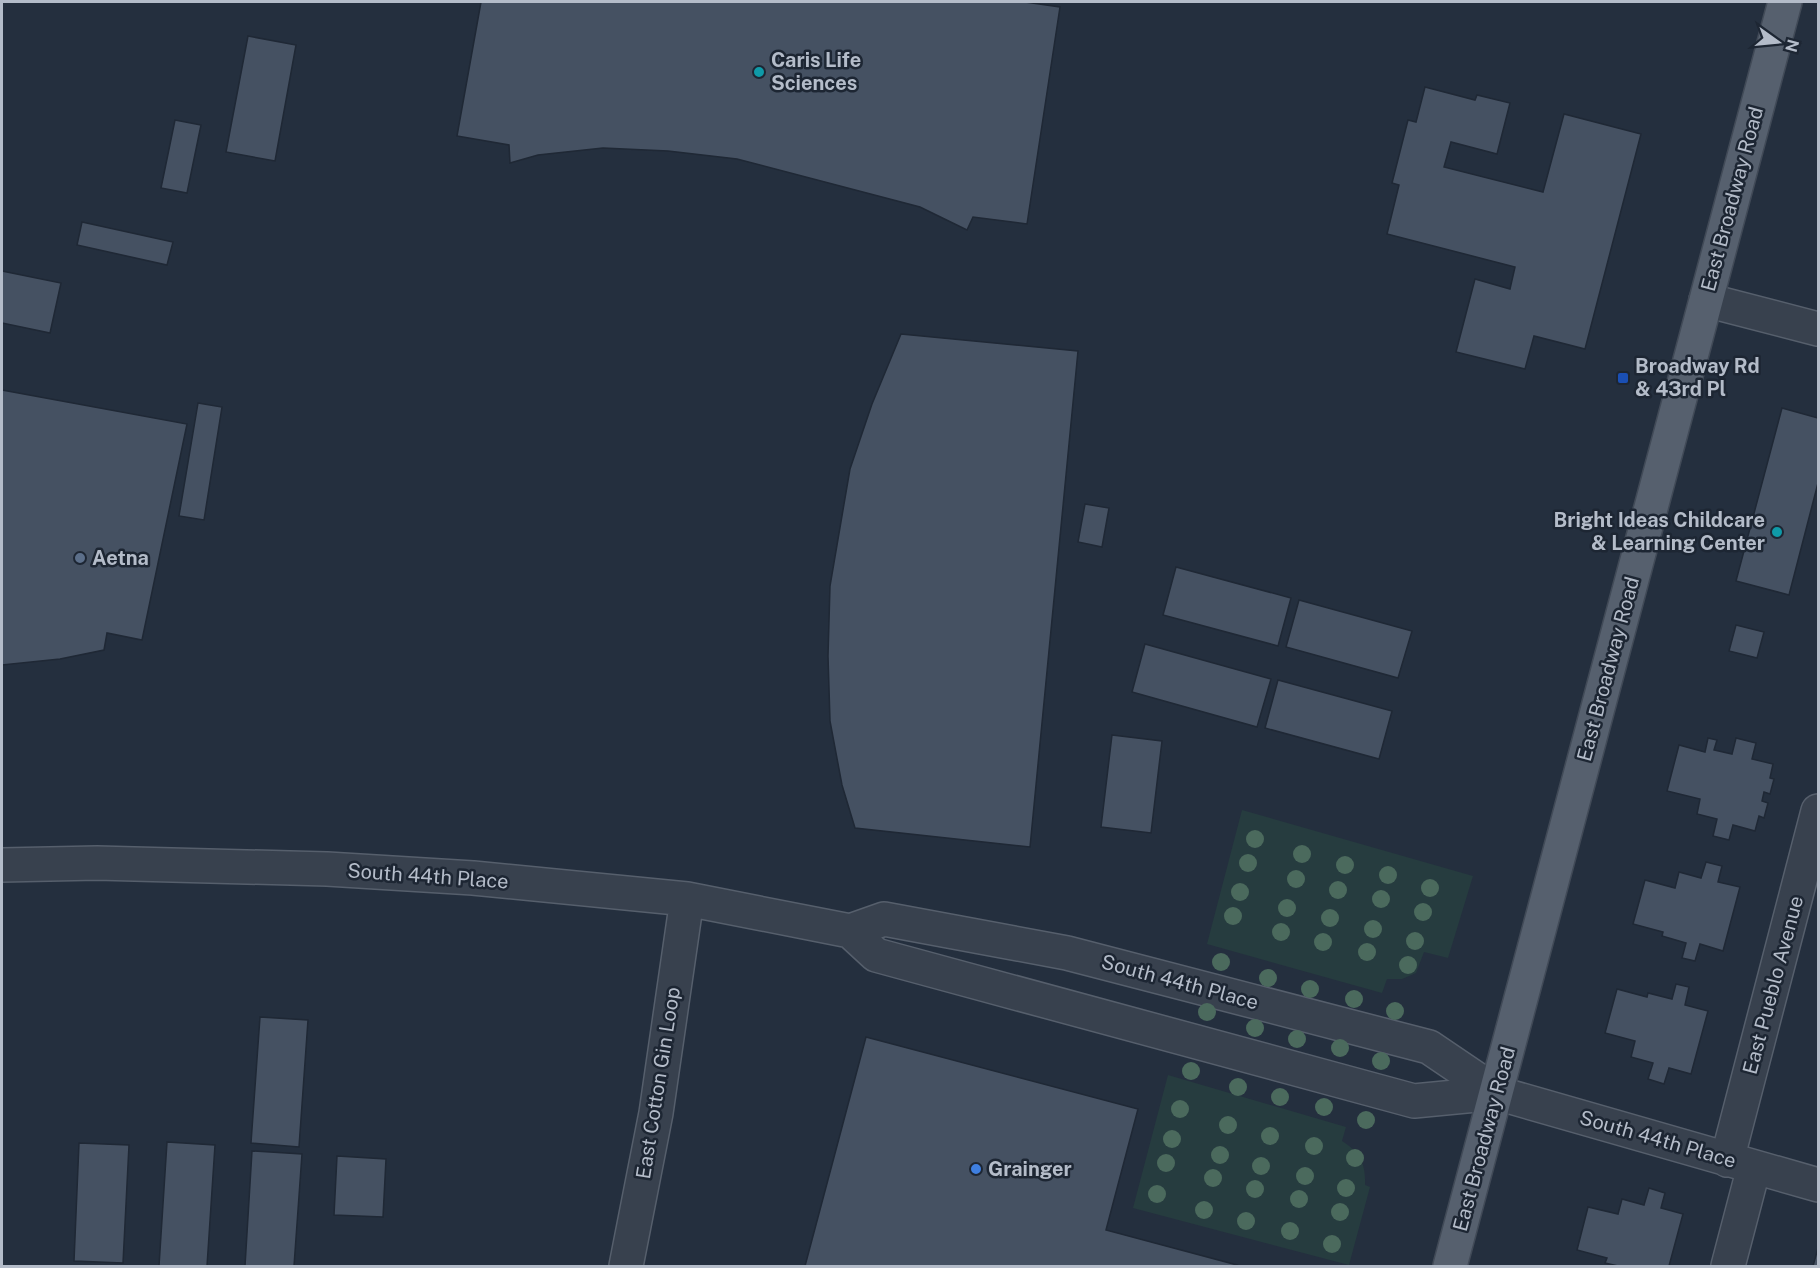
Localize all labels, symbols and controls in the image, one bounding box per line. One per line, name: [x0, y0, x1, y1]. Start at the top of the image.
north arrow: [1748, 12, 1808, 72]
text: N: [1781, 37, 1803, 54]
place label: Caris Life Sciences: [771, 48, 861, 95]
marker: Caris Life Sciences: [752, 65, 766, 79]
street label: East Broadway Road: [1696, 104, 1768, 294]
place label: Broadway Rd & 43rd Pl: [1635, 354, 1760, 401]
marker: Broadway Rd & 43rd Pl: [1616, 371, 1630, 385]
place label: Bright Ideas Childcare & Learning Center: [1554, 508, 1765, 555]
marker: Bright Ideas Childcare & Learning Center: [1770, 525, 1784, 539]
place label: Aetna: [92, 546, 149, 570]
marker: Aetna: [73, 551, 87, 565]
street label: East Broadway Road: [1572, 574, 1644, 764]
street label: South 44th Place: [347, 858, 509, 894]
street label: East Pueblo Avenue: [1738, 893, 1808, 1077]
street label: South 44th Place: [1099, 949, 1261, 1015]
street label: East Cotton Gin Loop: [631, 985, 685, 1181]
street label: East Broadway Road: [1448, 1044, 1520, 1234]
street label: South 44th Place: [1577, 1105, 1739, 1173]
place label: Grainger: [988, 1157, 1072, 1181]
marker: Grainger: [969, 1162, 983, 1176]

